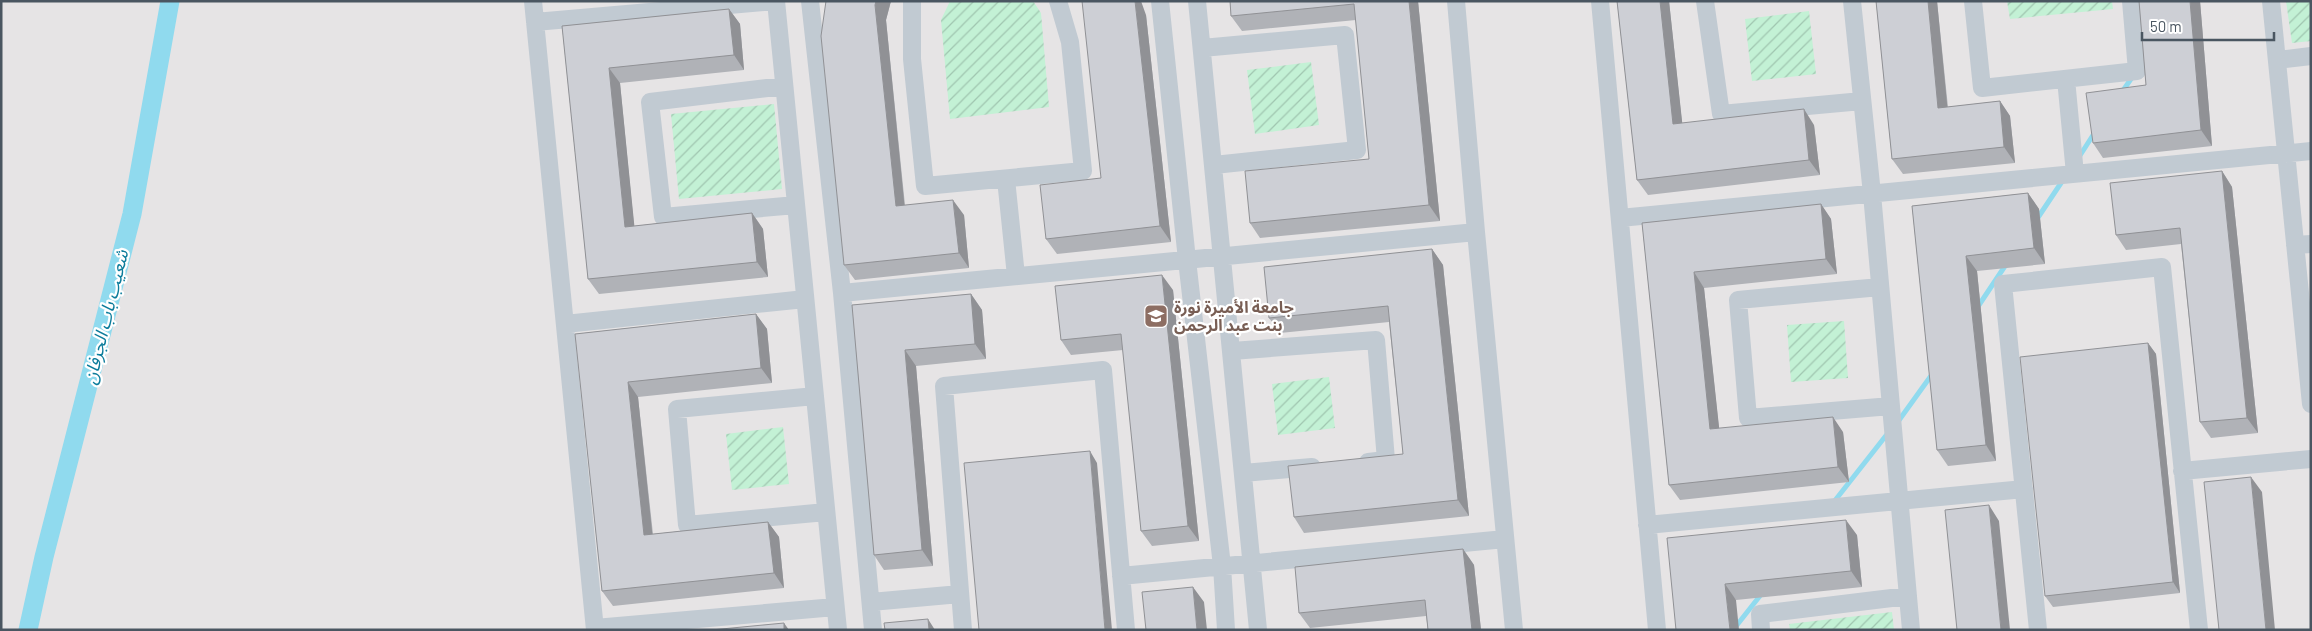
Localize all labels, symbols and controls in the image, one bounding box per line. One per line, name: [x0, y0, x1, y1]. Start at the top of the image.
scale bar: [2142, 10, 2274, 42]
text: 50 m: [2150, 17, 2182, 35]
water label: شعيب باب الجرفان: [78, 247, 134, 386]
place label: جامعة الأميرة نورة بنت عبد الرحمن: [1174, 297, 1294, 335]
school or university icon: جامعة الأميرة نورة بنت عبد الرحمن: [1143, 303, 1169, 329]

